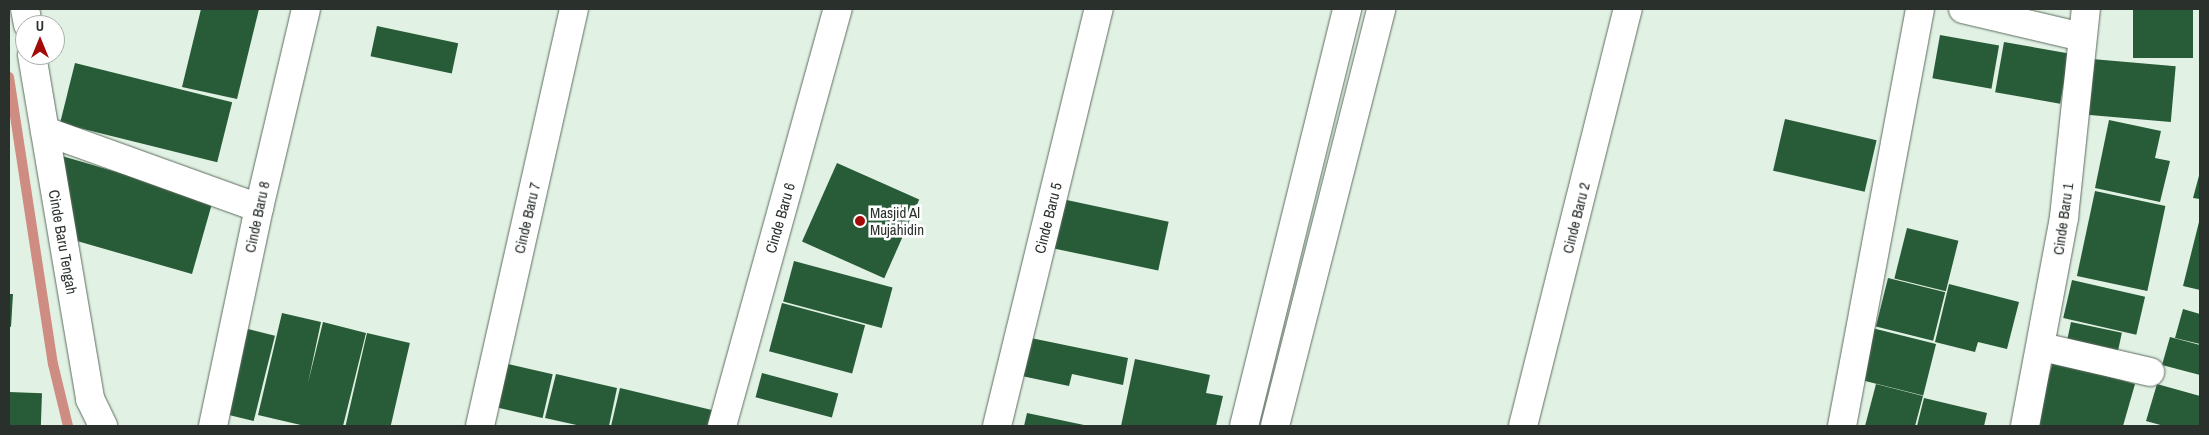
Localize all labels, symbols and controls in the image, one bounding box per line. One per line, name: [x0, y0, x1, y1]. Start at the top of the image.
north arrow: [15, 15, 65, 65]
text: U: [36, 17, 44, 35]
street label: Cinde Baru 8: [241, 180, 273, 254]
street label: Cinde Baru 7: [510, 181, 544, 255]
street label: Cinde Baru 6: [761, 181, 799, 255]
street label: Cinde Baru 5: [1031, 181, 1065, 255]
street label: Cinde Baru 2: [1559, 181, 1593, 255]
street label: Cinde Baru 1: [2049, 182, 2077, 256]
street label: Cinde Baru Tengah: [45, 188, 81, 296]
place label: Masjid Al Mujahidin: [870, 203, 924, 238]
marker: Masjid Al Mujahidin: [854, 215, 866, 227]

